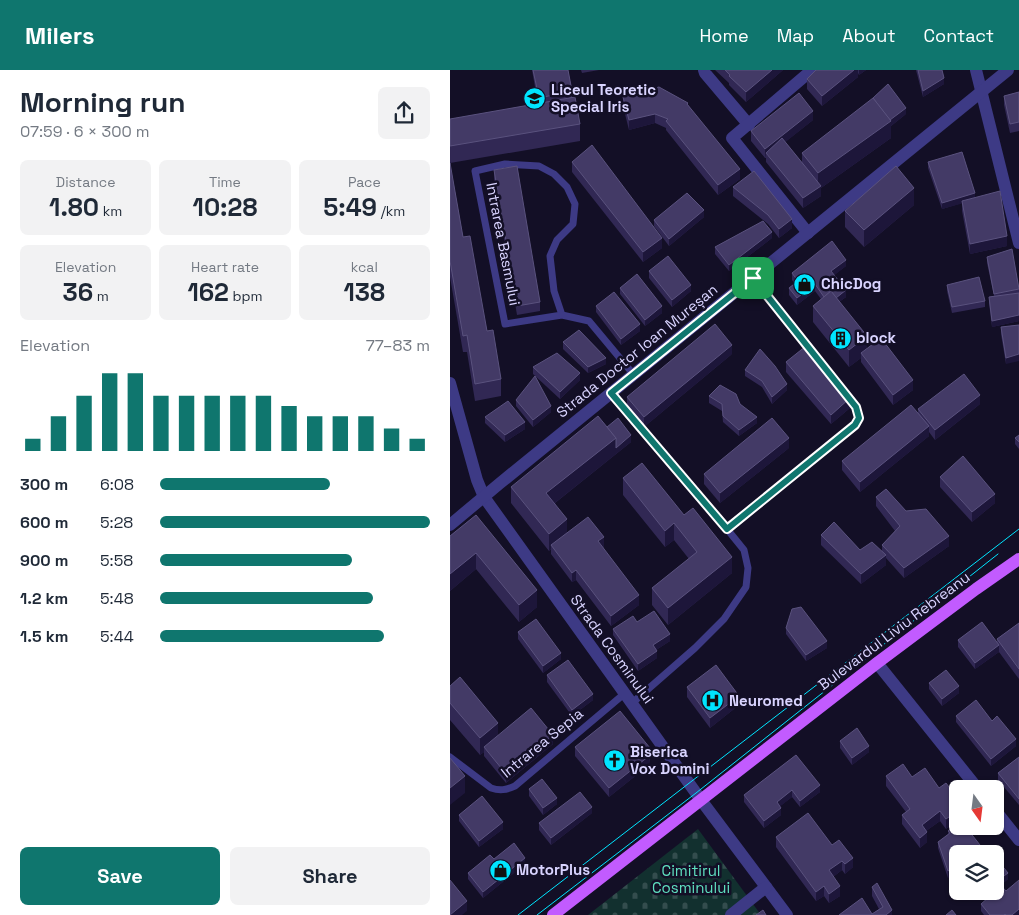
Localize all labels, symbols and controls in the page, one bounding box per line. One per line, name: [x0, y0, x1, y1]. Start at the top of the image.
text: Milers: [25, 20, 95, 51]
text: Home: [700, 24, 749, 47]
text: Map: [777, 24, 814, 47]
text: About: [842, 24, 896, 47]
text: Contact: [924, 24, 994, 47]
place label: Liceul Teoretic Special Iris: [551, 80, 656, 116]
text: Morning run: [20, 84, 185, 120]
button: share: [378, 87, 430, 139]
school or university icon: Liceul Teoretic Special Iris: [523, 87, 547, 111]
text: 07:59 · 6 × 300 m: [20, 121, 150, 142]
text: Distance: [56, 173, 115, 191]
text: Time: [209, 173, 241, 191]
text: Pace: [348, 173, 381, 191]
street label: Intrarea Basmului: [482, 181, 525, 307]
text: 1.80: [49, 191, 99, 223]
text: 10:28: [193, 191, 257, 223]
text: 5:49: [323, 191, 377, 223]
text: km: [99, 202, 122, 220]
text: /km: [377, 202, 405, 220]
pin: [732, 257, 774, 299]
text: Elevation: [55, 258, 116, 276]
text: Heart rate: [191, 258, 259, 276]
text: kcal: [351, 258, 378, 276]
icon: arrive: [739, 264, 767, 292]
shop icon: ChicDog: [793, 272, 817, 296]
place label: ChicDog: [821, 274, 881, 293]
text: 36: [63, 276, 93, 308]
text: 162: [187, 276, 229, 308]
text: 138: [344, 276, 385, 308]
street label: Strada Doctor Ioan Mureșan: [552, 280, 721, 422]
text: m: [93, 287, 109, 305]
text: bpm: [229, 287, 263, 305]
building icon: block: [828, 326, 852, 350]
place label: block: [856, 328, 897, 347]
text: Elevation: [20, 335, 90, 356]
text: 77–83 m: [366, 335, 430, 356]
text: 300 m: [20, 474, 68, 495]
text: 6:08: [100, 474, 134, 495]
text: 600 m: [20, 512, 68, 533]
text: 5:28: [100, 512, 133, 533]
text: 900 m: [20, 550, 68, 571]
text: 5:58: [100, 550, 133, 571]
street label: Bulevardul Liviu Rebreanu: [814, 567, 973, 694]
text: 1.2 km: [20, 588, 68, 609]
text: 5:48: [100, 588, 134, 609]
street label: Strada Cosminului: [566, 590, 658, 707]
text: 1.5 km: [20, 626, 68, 647]
text: 5:44: [100, 626, 134, 647]
hospital icon: Neuromed: [701, 689, 725, 713]
place label: Neuromed: [729, 691, 803, 710]
street label: Intrarea Sepia: [497, 703, 587, 782]
place label: Biserica Vox Domini: [630, 742, 709, 778]
church icon: Biserica Vox Domini: [602, 749, 626, 773]
north arrow: [949, 780, 1004, 835]
map controls: [949, 780, 1004, 900]
button: layers: [949, 845, 1004, 900]
button: Save: [20, 847, 220, 905]
button: Share: [230, 847, 430, 905]
shop icon: MotorPlus: [488, 858, 512, 882]
place label: MotorPlus: [516, 860, 590, 879]
park label: Cimitirul Cosminului: [652, 861, 730, 897]

